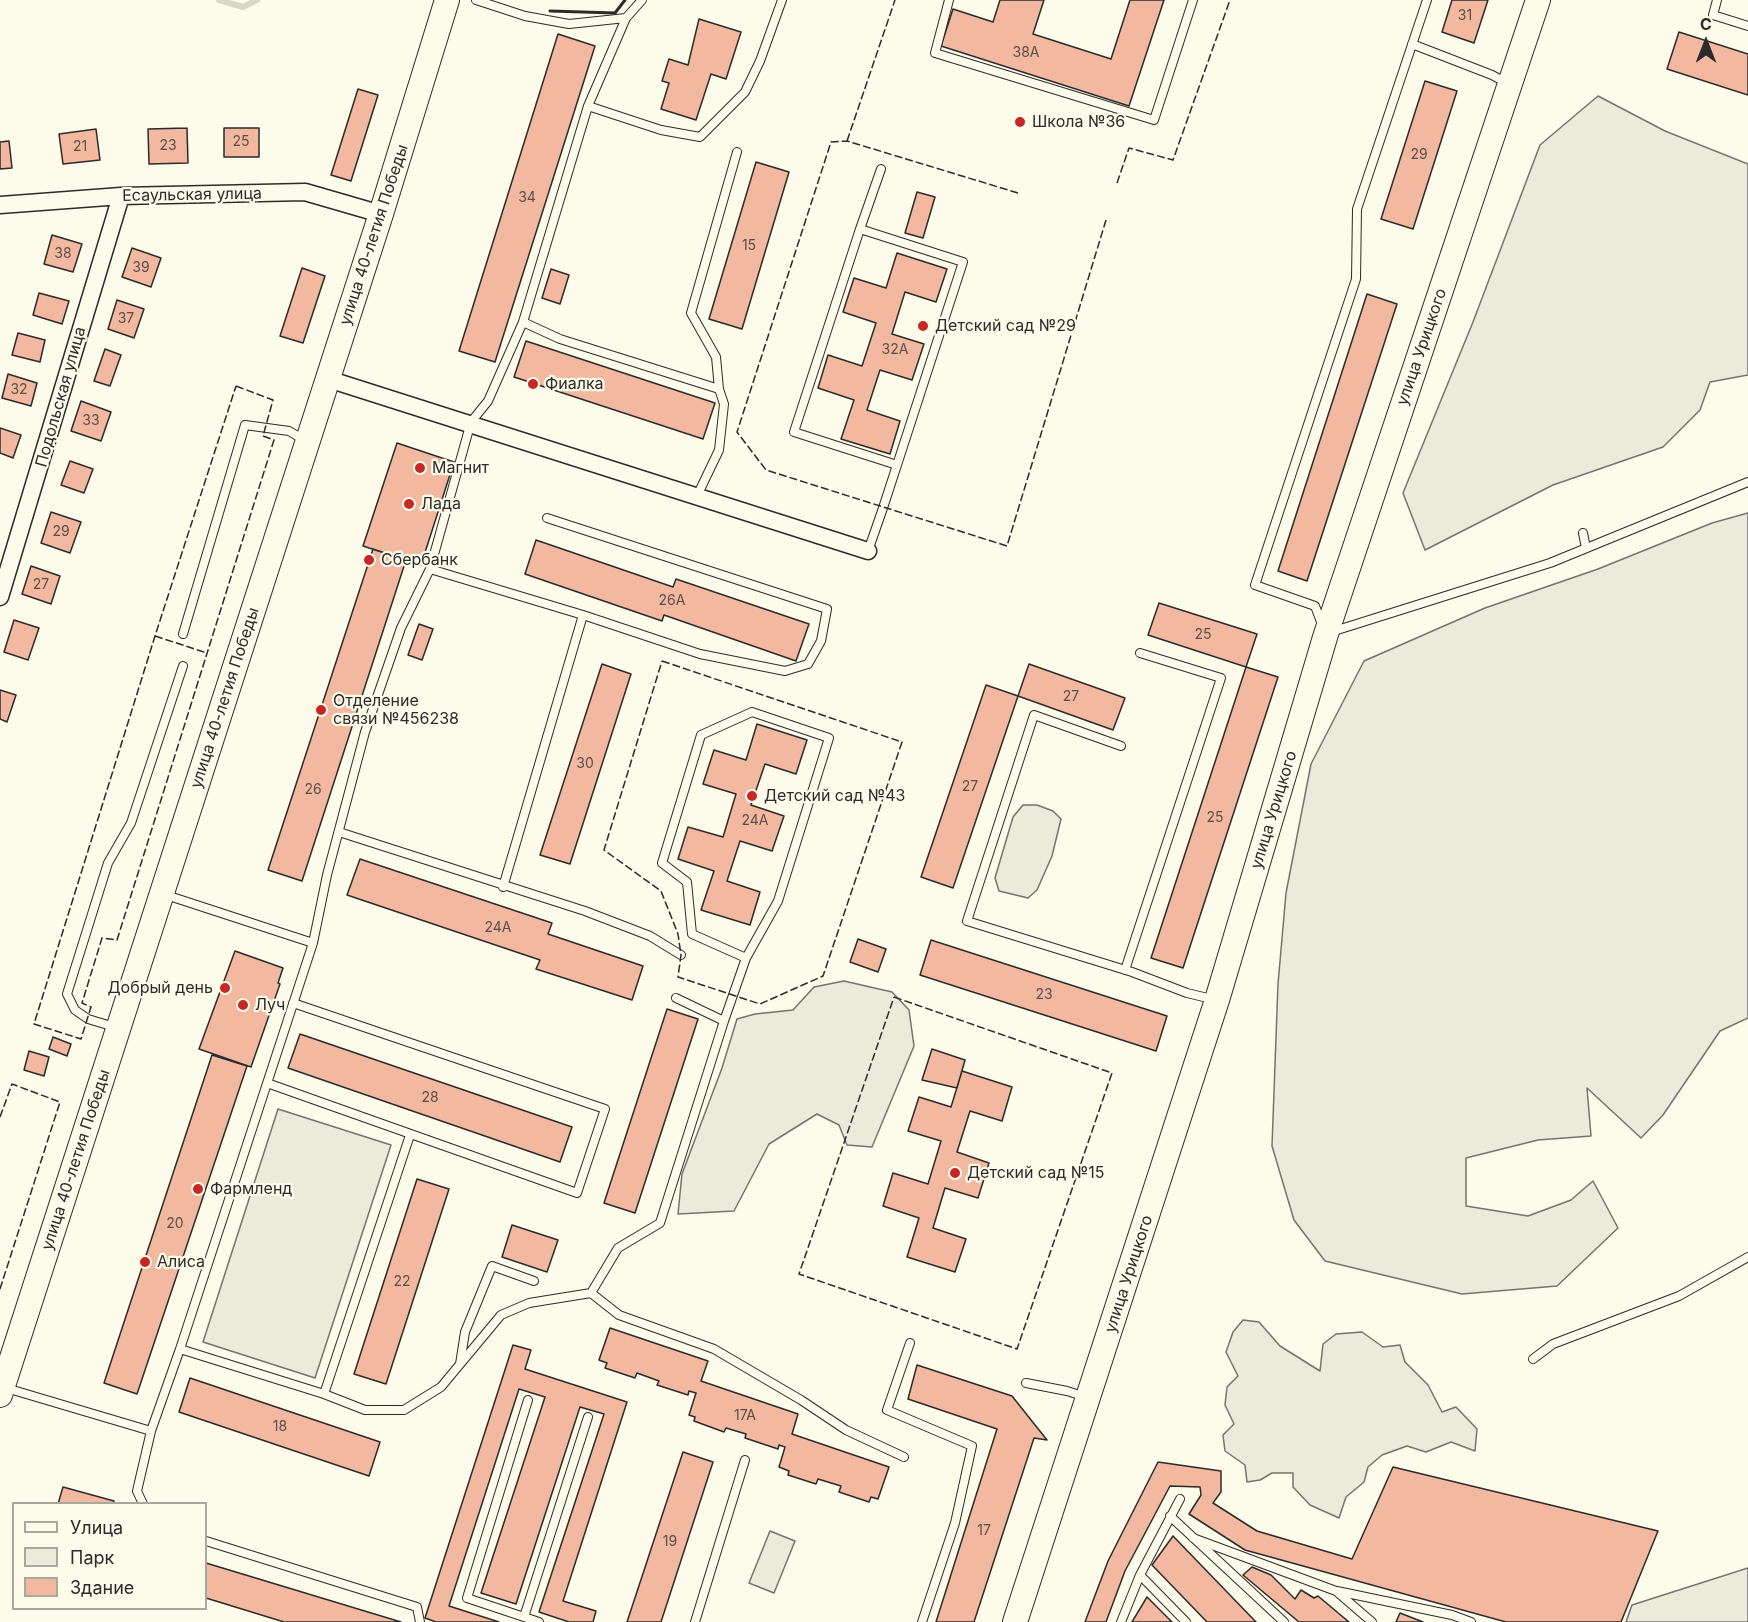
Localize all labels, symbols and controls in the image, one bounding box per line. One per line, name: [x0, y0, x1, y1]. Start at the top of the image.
house number: 31: [1458, 8, 1472, 24]
north arrow: [1676, 12, 1736, 72]
text: С: [1700, 14, 1712, 34]
house number: 38А: [1013, 45, 1039, 61]
place label: Школа №36: [1032, 112, 1125, 132]
marker: Школа №36: [1013, 115, 1027, 129]
house number: 25: [232, 134, 250, 150]
house number: 23: [159, 138, 177, 154]
house number: 21: [73, 139, 87, 155]
street label: улица 40-летия Победы: [336, 142, 412, 328]
house number: 29: [1410, 147, 1428, 163]
street label: Есаульская улица: [122, 184, 262, 206]
house number: 34: [518, 190, 536, 206]
house number: 15: [742, 238, 756, 254]
house number: 38: [54, 246, 72, 262]
house number: 39: [132, 260, 150, 276]
street label: улица Урицкого: [1393, 286, 1451, 408]
house number: 37: [118, 311, 134, 327]
place label: Детский сад №29: [935, 316, 1076, 336]
marker: Детский сад №29: [916, 319, 930, 333]
street label: Подольская улица: [32, 325, 90, 469]
house number: 32А: [882, 342, 908, 358]
place label: Фиалка: [545, 374, 604, 394]
marker: Фиалка: [526, 377, 540, 391]
house number: 32: [10, 382, 28, 398]
house number: 33: [82, 413, 100, 429]
place label: Магнит: [432, 458, 489, 478]
marker: Магнит: [413, 461, 427, 475]
place label: Лада: [421, 494, 461, 514]
marker: Лада: [402, 497, 416, 511]
house number: 29: [52, 524, 70, 540]
place label: Сбербанк: [381, 550, 458, 570]
marker: Сбербанк: [362, 553, 376, 567]
house number: 27: [33, 577, 49, 593]
house number: 26А: [659, 593, 685, 609]
street label: улица 40-летия Победы: [187, 605, 263, 791]
house number: 25: [1194, 627, 1212, 643]
house number: 27: [1063, 689, 1079, 705]
place label: Отделение связи №456238: [333, 691, 459, 729]
marker: Отделение связи №456238: [314, 703, 328, 717]
street label: улица Урицкого: [1247, 749, 1301, 871]
house number: 30: [576, 756, 594, 772]
house number: 27: [962, 779, 978, 795]
house number: 26: [304, 782, 322, 798]
place label: Детский сад №43: [764, 786, 905, 806]
marker: Детский сад №43: [745, 789, 759, 803]
house number: 25: [1206, 810, 1224, 826]
house number: 24А: [741, 813, 769, 829]
house number: 24А: [484, 920, 512, 936]
place label: Добрый день: [108, 978, 213, 998]
marker: Добрый день: [218, 981, 232, 995]
house number: 23: [1035, 987, 1053, 1003]
place label: Луч: [255, 995, 285, 1015]
marker: Луч: [236, 998, 250, 1012]
street label: улица 40-летия Победы: [38, 1067, 114, 1253]
house number: 28: [421, 1090, 439, 1106]
place label: Детский сад №15: [967, 1163, 1104, 1183]
marker: Детский сад №15: [948, 1166, 962, 1180]
place label: Фармленд: [210, 1179, 292, 1199]
marker: Фармленд: [191, 1182, 205, 1196]
street label: улица Урицкого: [1101, 1213, 1157, 1335]
house number: 20: [166, 1216, 184, 1232]
place label: Алиса: [157, 1252, 205, 1272]
marker: Алиса: [138, 1255, 152, 1269]
house number: 22: [393, 1274, 411, 1290]
house number: 17А: [734, 1408, 756, 1424]
house number: 18: [273, 1419, 287, 1435]
legend: [12, 1502, 207, 1610]
text: Улица: [70, 1517, 123, 1538]
house number: 17: [977, 1523, 991, 1539]
house number: 19: [663, 1534, 677, 1550]
text: Парк: [70, 1547, 114, 1568]
text: Здание: [70, 1577, 134, 1598]

